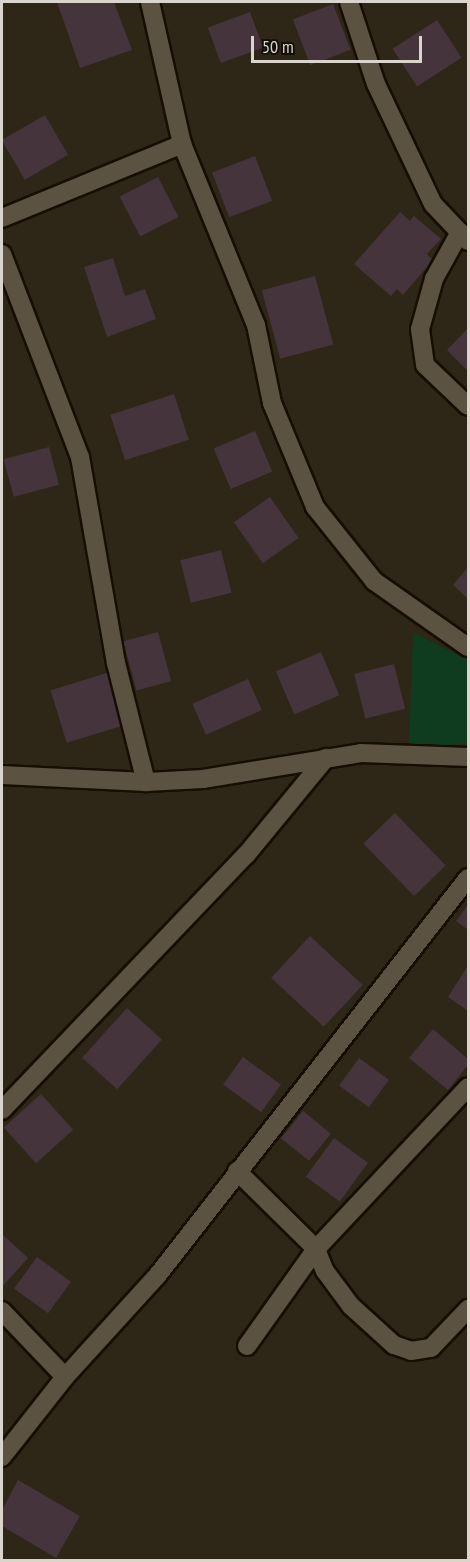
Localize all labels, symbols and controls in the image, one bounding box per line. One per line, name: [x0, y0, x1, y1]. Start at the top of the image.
scale bar: [254, 24, 425, 62]
text: 50 m: [262, 35, 294, 58]

